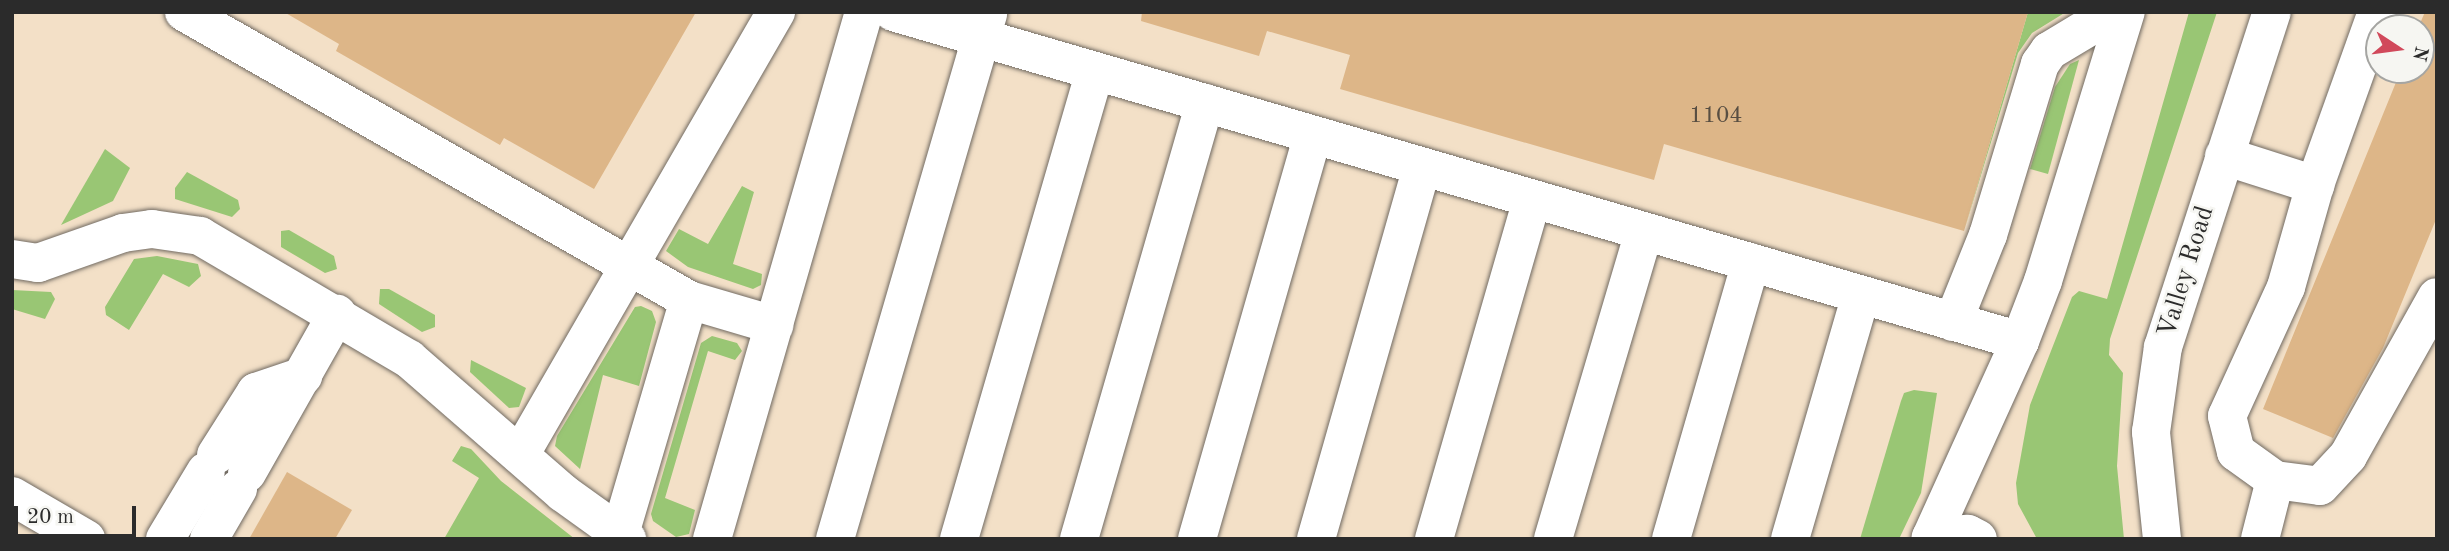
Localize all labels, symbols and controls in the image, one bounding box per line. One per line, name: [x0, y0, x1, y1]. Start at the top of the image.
north arrow: [2365, 14, 2435, 84]
text: N: [2408, 44, 2430, 63]
house number: 1104: [1689, 102, 1743, 130]
street label: Valley Road: [2152, 202, 2222, 342]
scale bar: [18, 491, 140, 536]
text: 20 m: [27, 507, 74, 528]

